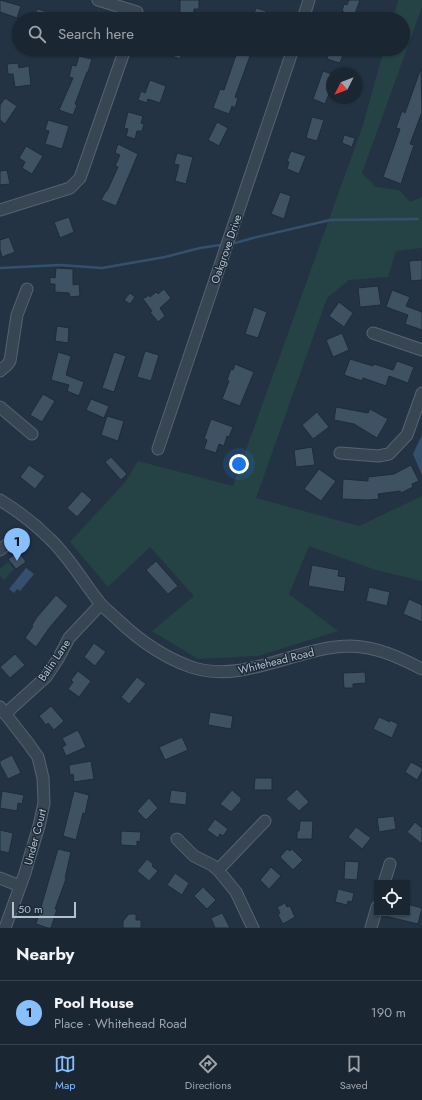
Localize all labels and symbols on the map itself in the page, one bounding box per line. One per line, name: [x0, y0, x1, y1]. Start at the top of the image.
north arrow: [326, 68, 362, 104]
street label: Oakgrove Drive: [207, 212, 245, 286]
your location: [229, 454, 249, 474]
pin: 1: [4, 528, 30, 561]
street label: Balin Lane: [34, 636, 74, 684]
street label: Whitehead Road: [236, 644, 316, 678]
street label: Under Court: [20, 807, 50, 867]
scale bar: [12, 900, 76, 919]

